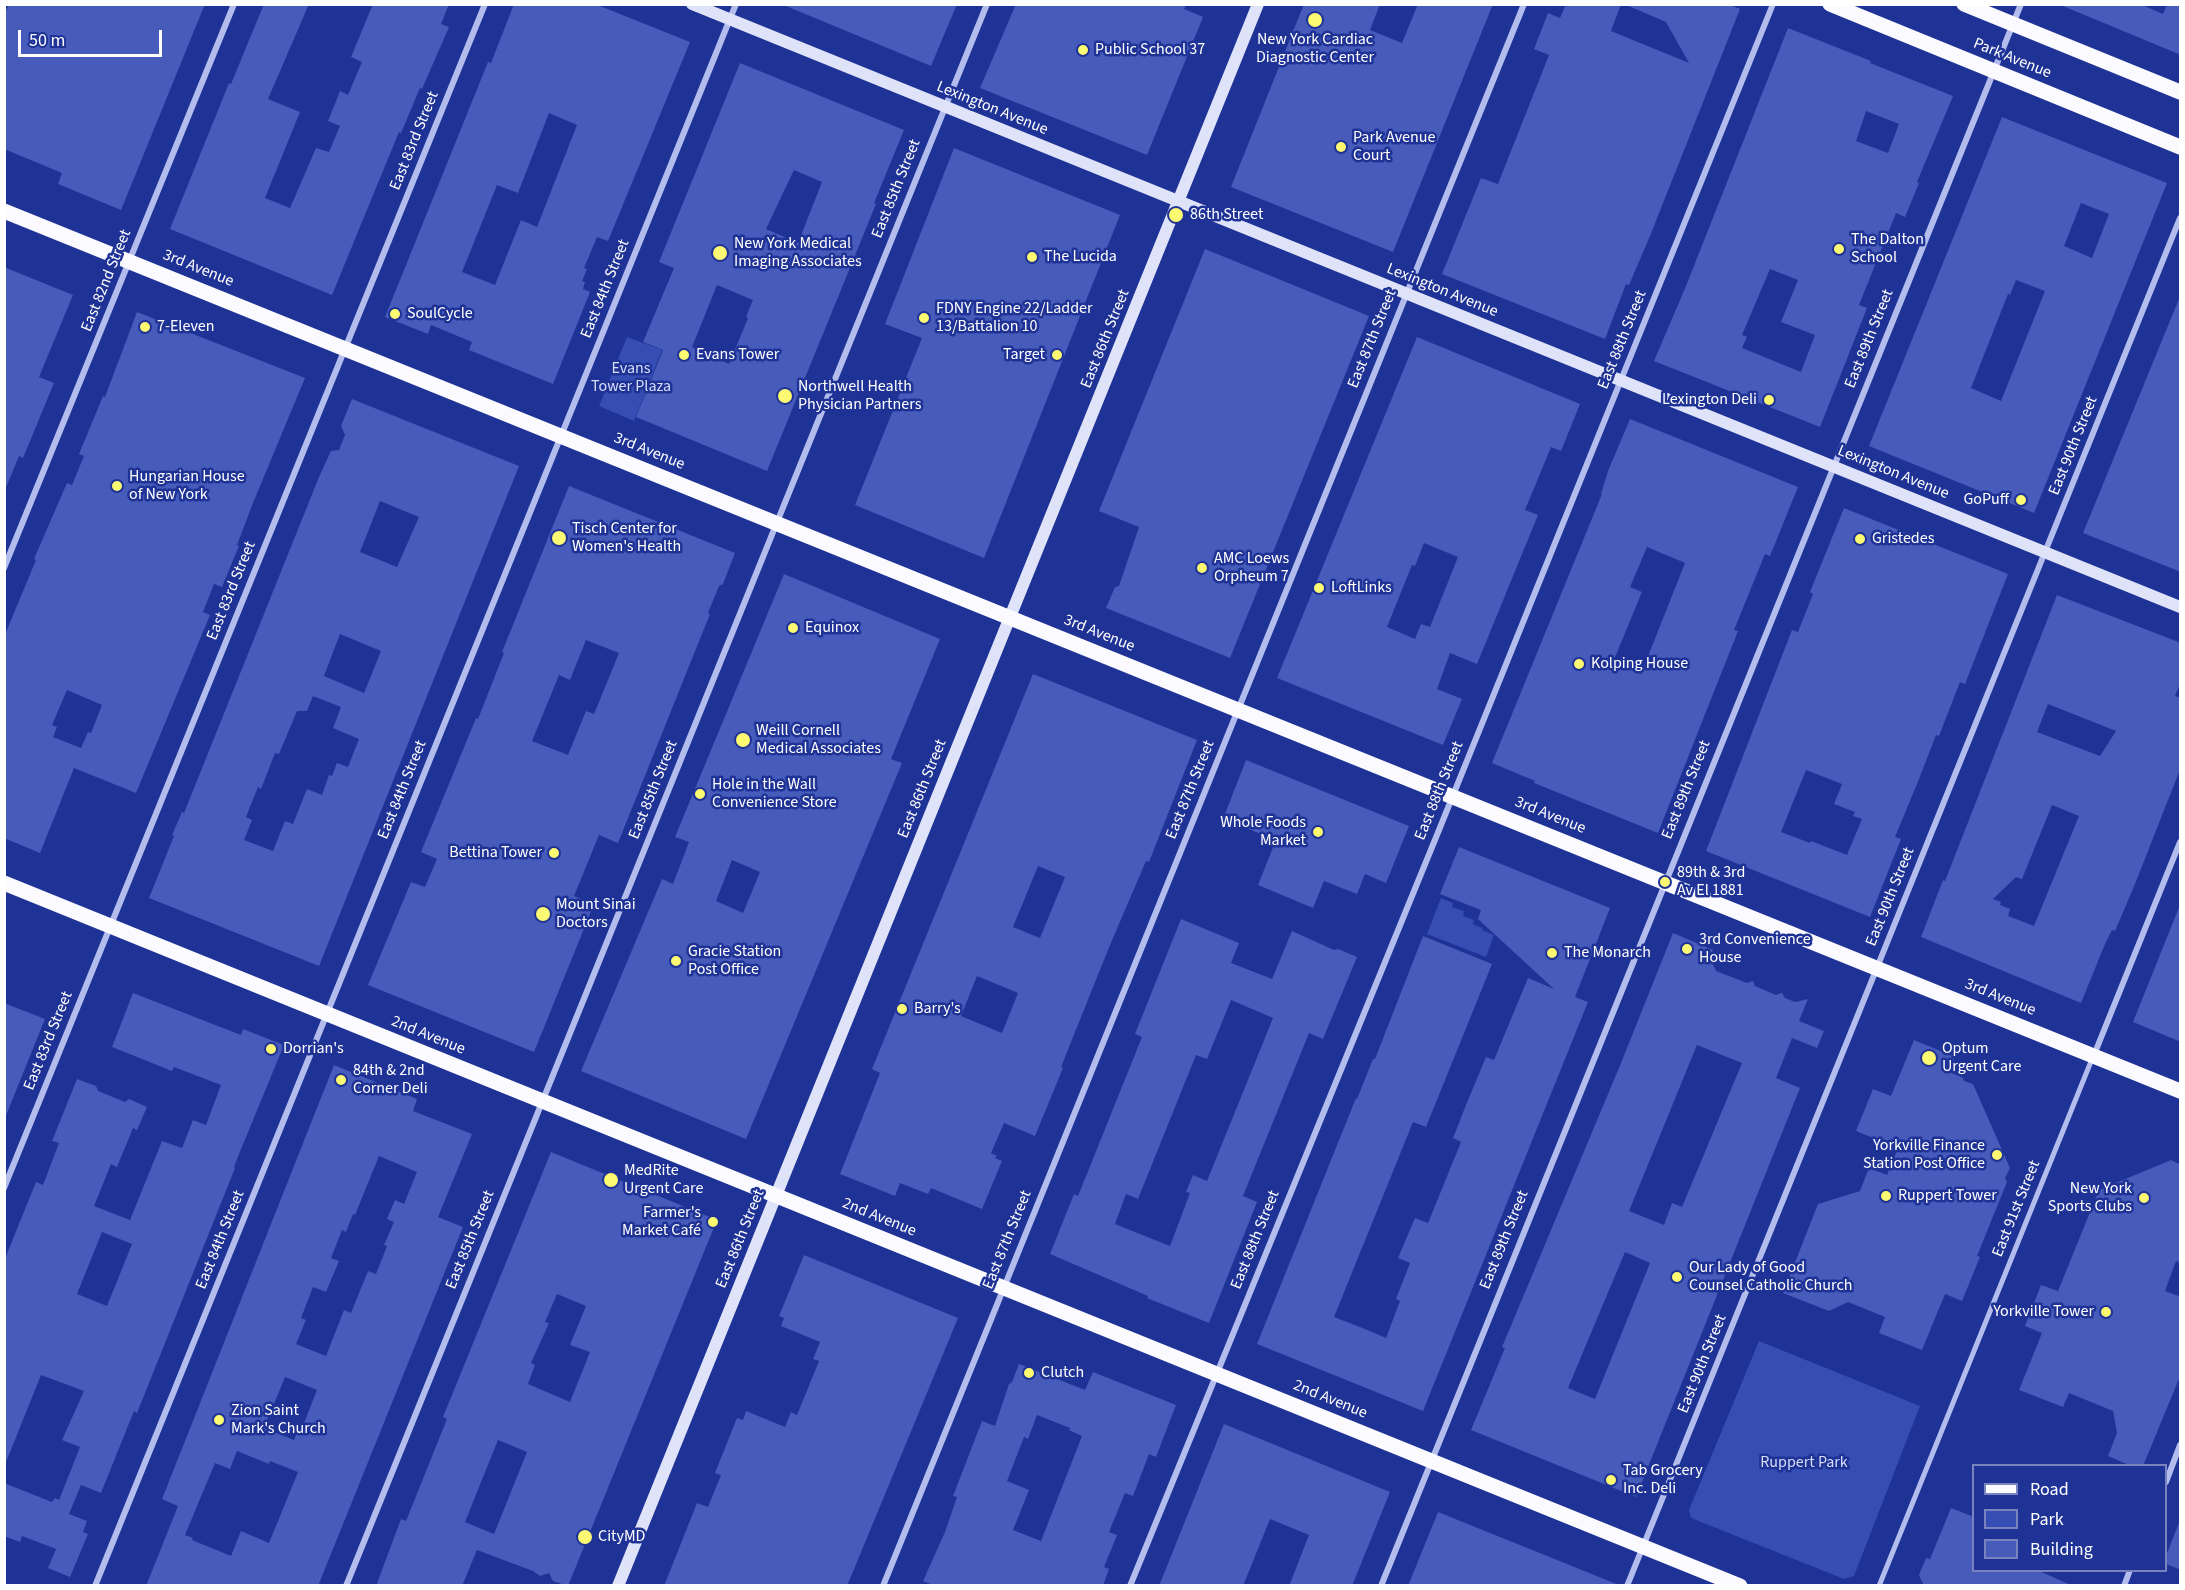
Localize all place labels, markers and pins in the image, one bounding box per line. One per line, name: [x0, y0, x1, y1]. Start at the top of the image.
marker: New York Cardiac Diagnostic Center: [1306, 11, 1324, 29]
place label: New York Cardiac Diagnostic Center: [1256, 30, 1374, 68]
place label: Public School 37: [1095, 40, 1205, 60]
marker: Public School 37: [1076, 43, 1090, 57]
place label: Park Avenue Court: [1353, 128, 1435, 166]
marker: Park Avenue Court: [1334, 140, 1348, 154]
place label: 86th Street: [1190, 205, 1263, 225]
marker: 86th Street: [1167, 206, 1185, 224]
place label: The Dalton School: [1851, 230, 1924, 268]
place label: New York Medical Imaging Associates: [734, 234, 862, 272]
marker: The Dalton School: [1832, 242, 1846, 256]
marker: New York Medical Imaging Associates: [711, 244, 729, 262]
place label: The Lucida: [1044, 247, 1117, 267]
marker: The Lucida: [1025, 250, 1039, 264]
place label: FDNY Engine 22/Ladder 13/Battalion 10: [936, 299, 1093, 337]
place label: SoulCycle: [407, 304, 473, 324]
marker: SoulCycle: [388, 307, 402, 321]
marker: FDNY Engine 22/Ladder 13/Battalion 10: [917, 311, 931, 325]
place label: 7-Eleven: [157, 317, 215, 337]
marker: 7-Eleven: [138, 320, 152, 334]
place label: Evans Tower: [696, 345, 779, 365]
place label: Target: [1003, 345, 1045, 365]
marker: Evans Tower: [677, 348, 691, 362]
marker: Target: [1050, 348, 1064, 362]
place label: Northwell Health Physician Partners: [798, 377, 921, 415]
marker: Northwell Health Physician Partners: [776, 387, 794, 405]
place label: Lexington Deli: [1662, 390, 1757, 410]
marker: Lexington Deli: [1762, 393, 1776, 407]
place label: Hungarian House of New York: [129, 467, 245, 505]
marker: Hungarian House of New York: [110, 479, 124, 493]
place label: GoPuff: [1963, 490, 2009, 510]
marker: GoPuff: [2014, 493, 2028, 507]
place label: Tisch Center for Women's Health: [572, 519, 681, 557]
marker: Tisch Center for Women's Health: [550, 529, 568, 547]
place label: Gristedes: [1872, 529, 1934, 549]
marker: Gristedes: [1853, 532, 1867, 546]
place label: AMC Loews Orpheum 7: [1214, 549, 1289, 587]
marker: AMC Loews Orpheum 7: [1195, 561, 1209, 575]
place label: LoftLinks: [1331, 578, 1392, 598]
marker: LoftLinks: [1312, 581, 1326, 595]
place label: Equinox: [805, 618, 859, 638]
marker: Equinox: [786, 621, 800, 635]
place label: Kolping House: [1591, 654, 1688, 674]
marker: Kolping House: [1572, 657, 1586, 671]
place label: Weill Cornell Medical Associates: [756, 721, 881, 759]
marker: Weill Cornell Medical Associates: [734, 731, 752, 749]
place label: Hole in the Wall Convenience Store: [712, 775, 837, 813]
marker: Hole in the Wall Convenience Store: [693, 787, 707, 801]
place label: Whole Foods Market: [1220, 813, 1306, 851]
marker: Whole Foods Market: [1311, 825, 1325, 839]
place label: Bettina Tower: [449, 843, 542, 863]
marker: Bettina Tower: [547, 846, 561, 860]
place label: 89th & 3rd Av El 1881: [1677, 863, 1745, 901]
marker: 89th & 3rd Av El 1881: [1658, 875, 1672, 889]
place label: Mount Sinai Doctors: [556, 895, 636, 933]
marker: Mount Sinai Doctors: [534, 905, 552, 923]
place label: 3rd Convenience House: [1699, 930, 1811, 968]
place label: Gracie Station Post Office: [688, 942, 781, 980]
marker: 3rd Convenience House: [1680, 942, 1694, 956]
place label: The Monarch: [1564, 943, 1651, 963]
marker: The Monarch: [1545, 946, 1559, 960]
marker: Gracie Station Post Office: [669, 954, 683, 968]
place label: Barry's: [914, 999, 961, 1019]
marker: Barry's: [895, 1002, 909, 1016]
place label: Dorrian's: [283, 1039, 344, 1059]
place label: Optum Urgent Care: [1942, 1039, 2021, 1077]
marker: Dorrian's: [264, 1042, 278, 1056]
marker: Optum Urgent Care: [1920, 1049, 1938, 1067]
place label: 84th & 2nd Corner Deli: [353, 1061, 428, 1099]
marker: 84th & 2nd Corner Deli: [334, 1073, 348, 1087]
place label: Yorkville Finance Station Post Office: [1863, 1136, 1985, 1174]
marker: Yorkville Finance Station Post Office: [1990, 1148, 2004, 1162]
place label: MedRite Urgent Care: [624, 1161, 703, 1199]
marker: MedRite Urgent Care: [602, 1171, 620, 1189]
place label: New York Sports Clubs: [2048, 1179, 2132, 1217]
place label: Ruppert Tower: [1898, 1186, 1997, 1206]
marker: Ruppert Tower: [1879, 1189, 1893, 1203]
marker: New York Sports Clubs: [2137, 1191, 2151, 1205]
place label: Farmer's Market Café: [622, 1203, 701, 1241]
marker: Farmer's Market Café: [706, 1215, 720, 1229]
place label: Our Lady of Good Counsel Catholic Church: [1689, 1258, 1852, 1296]
marker: Our Lady of Good Counsel Catholic Church: [1670, 1270, 1684, 1284]
place label: Yorkville Tower: [1993, 1302, 2094, 1322]
marker: Yorkville Tower: [2099, 1305, 2113, 1319]
place label: Clutch: [1041, 1363, 1084, 1383]
marker: Clutch: [1022, 1366, 1036, 1380]
place label: Zion Saint Mark's Church: [231, 1401, 326, 1439]
marker: Zion Saint Mark's Church: [212, 1413, 226, 1427]
place label: Tab Grocery Inc. Deli: [1623, 1461, 1703, 1499]
marker: Tab Grocery Inc. Deli: [1604, 1473, 1618, 1487]
place label: CityMD: [598, 1527, 645, 1547]
marker: CityMD: [576, 1528, 594, 1546]

